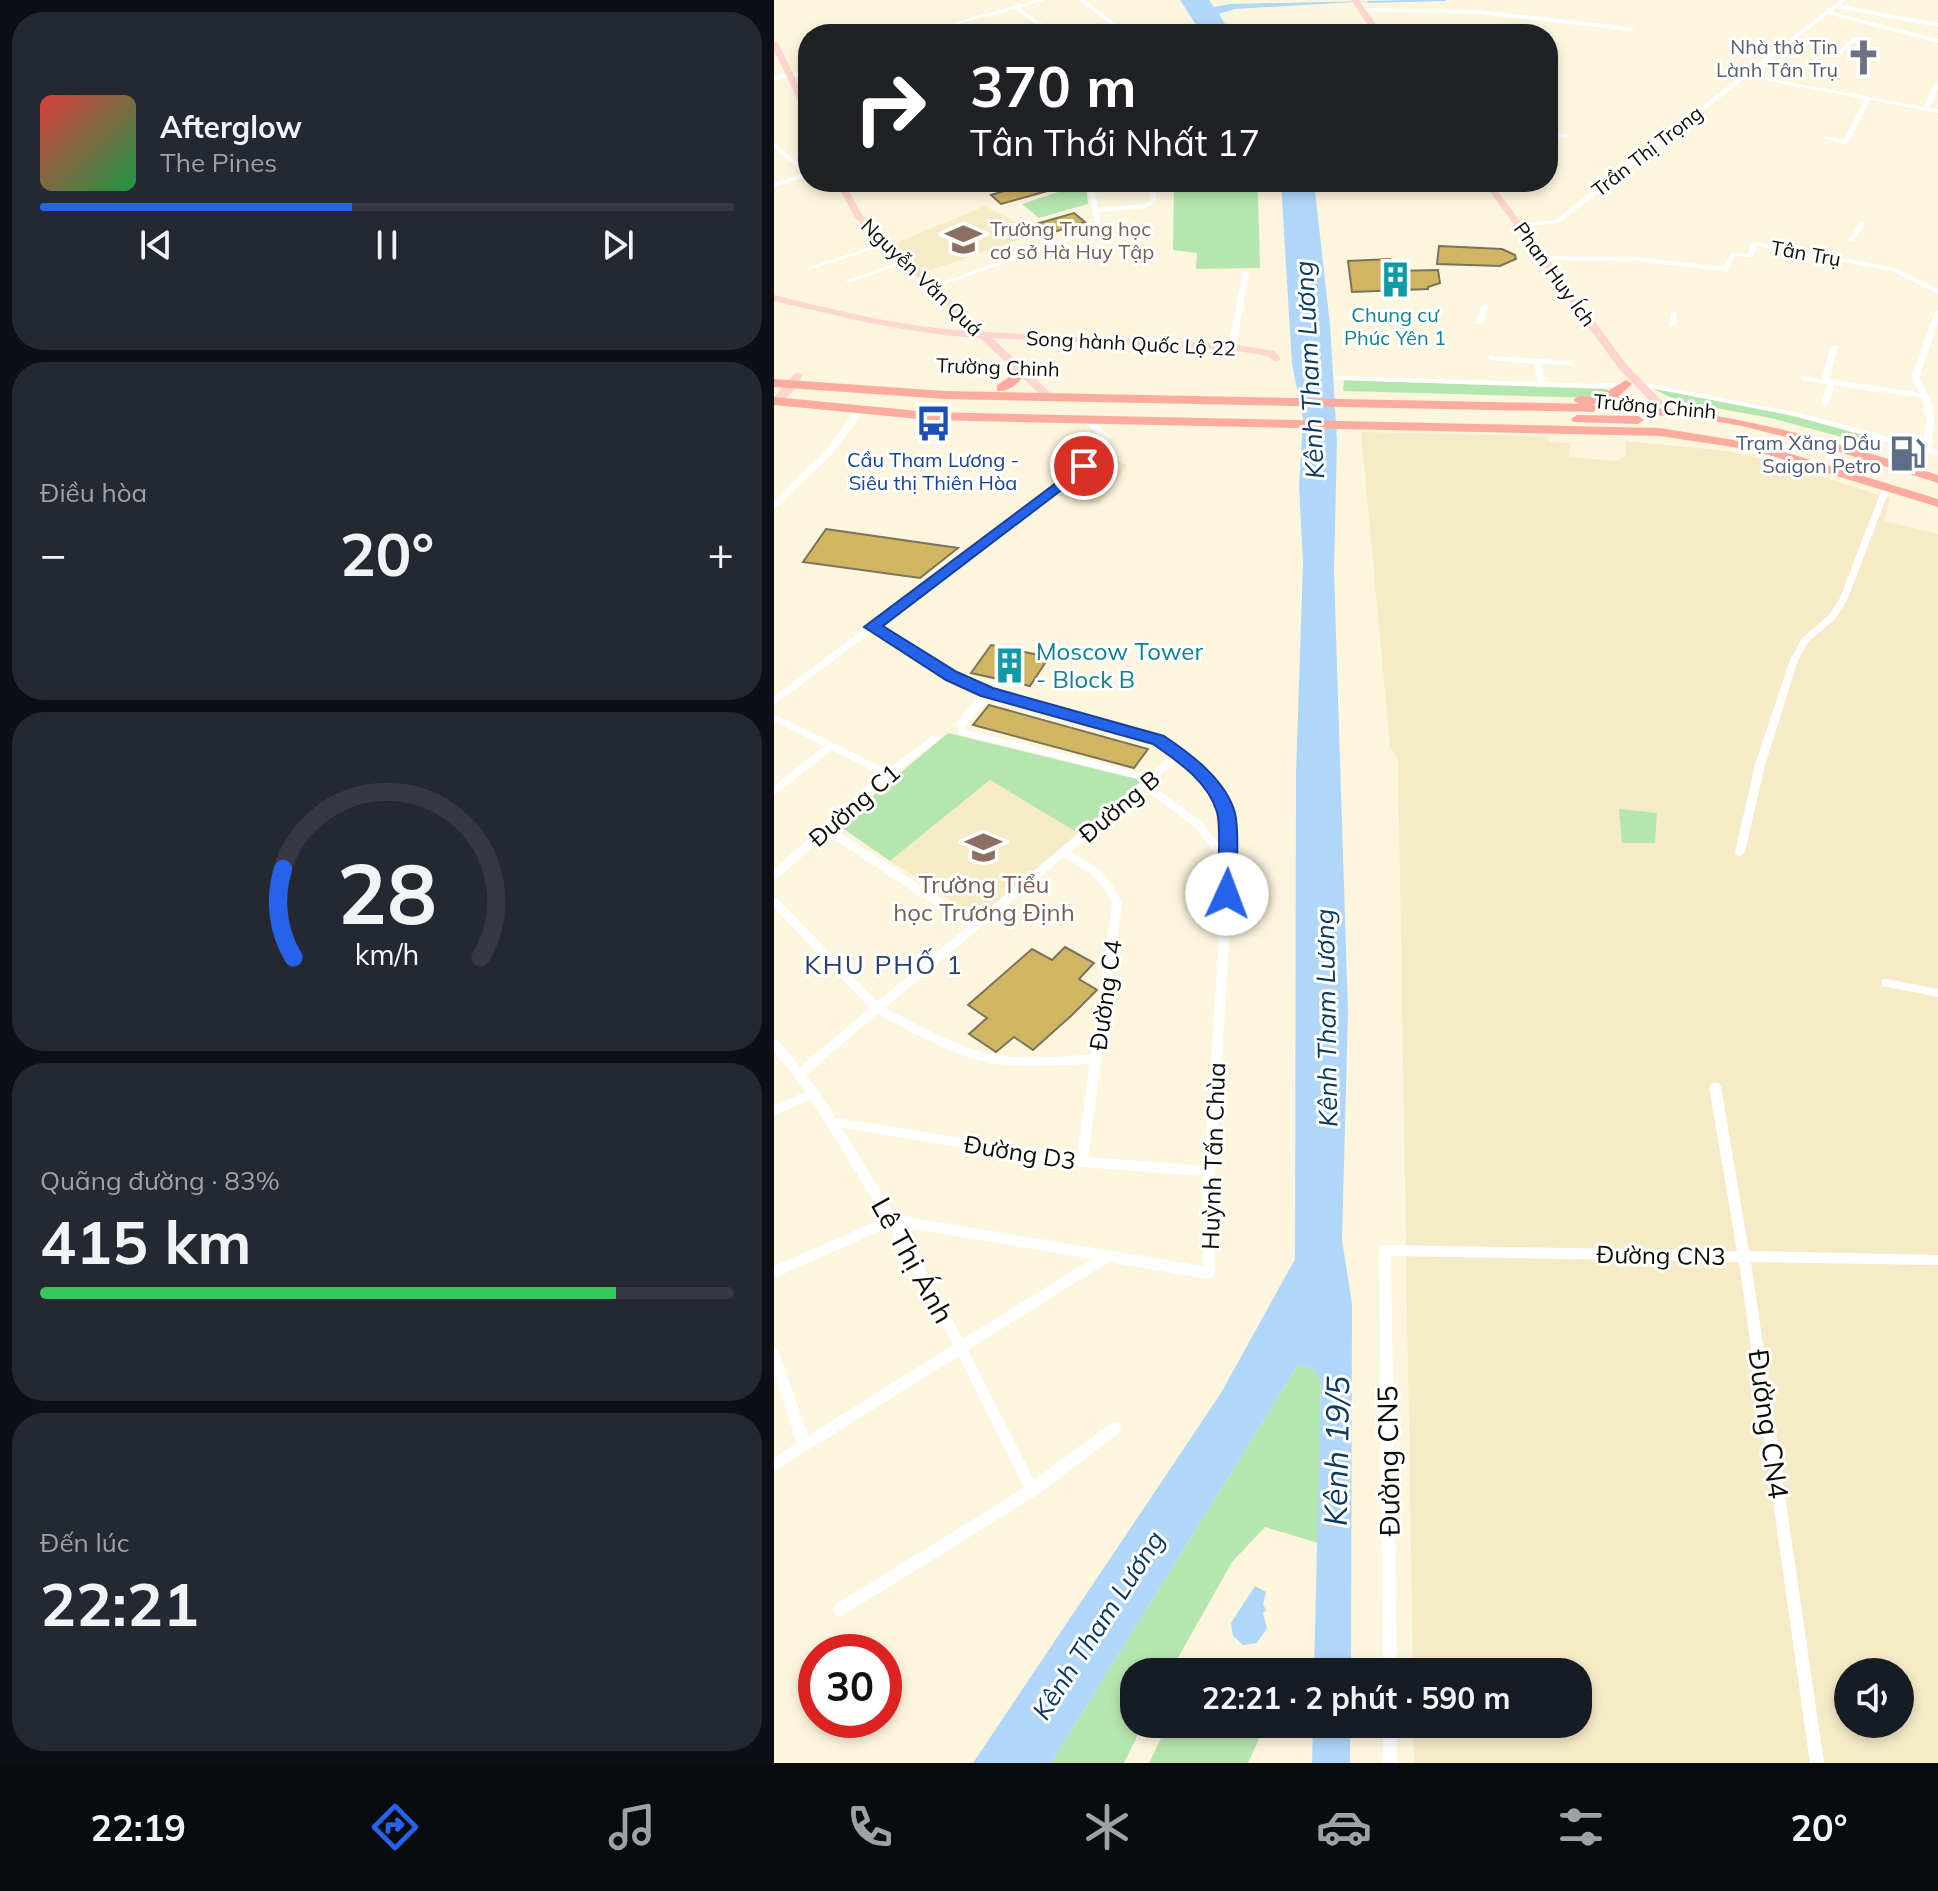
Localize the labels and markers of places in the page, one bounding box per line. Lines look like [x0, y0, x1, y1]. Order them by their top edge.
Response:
place label: Nhà thờ Tin Lành Tân Trụ [1716, 34, 1838, 82]
church icon: Nhà thờ Tin Lành Tân Trụ [1845, 39, 1883, 77]
place label: Trường Trung học cơ sở Hà Huy Tập [990, 216, 1154, 264]
school or university icon: Trường Trung học cơ sở Hà Huy Tập [945, 220, 983, 258]
building icon: Chung cư Phúc Yên 1 [1376, 260, 1414, 298]
place label: Chung cư Phúc Yên 1 [1344, 302, 1446, 350]
bus stop icon: Cầu Tham Lương - Siêu thị Thiên Hòa [914, 405, 952, 443]
place label: Trạm Xăng Dầu Saigon Petro [1736, 430, 1881, 478]
pin [1050, 432, 1118, 500]
fuel station icon: Trạm Xăng Dầu Saigon Petro [1888, 434, 1926, 472]
place label: Cầu Tham Lương - Siêu thị Thiên Hòa [847, 447, 1019, 495]
place label: Moscow Tower - Block B [1036, 636, 1203, 694]
building icon: Moscow Tower - Block B [991, 646, 1029, 684]
school or university icon: Trường Tiểu học Trương Định [965, 828, 1003, 866]
place label: Trường Tiểu học Trương Định [893, 869, 1075, 927]

